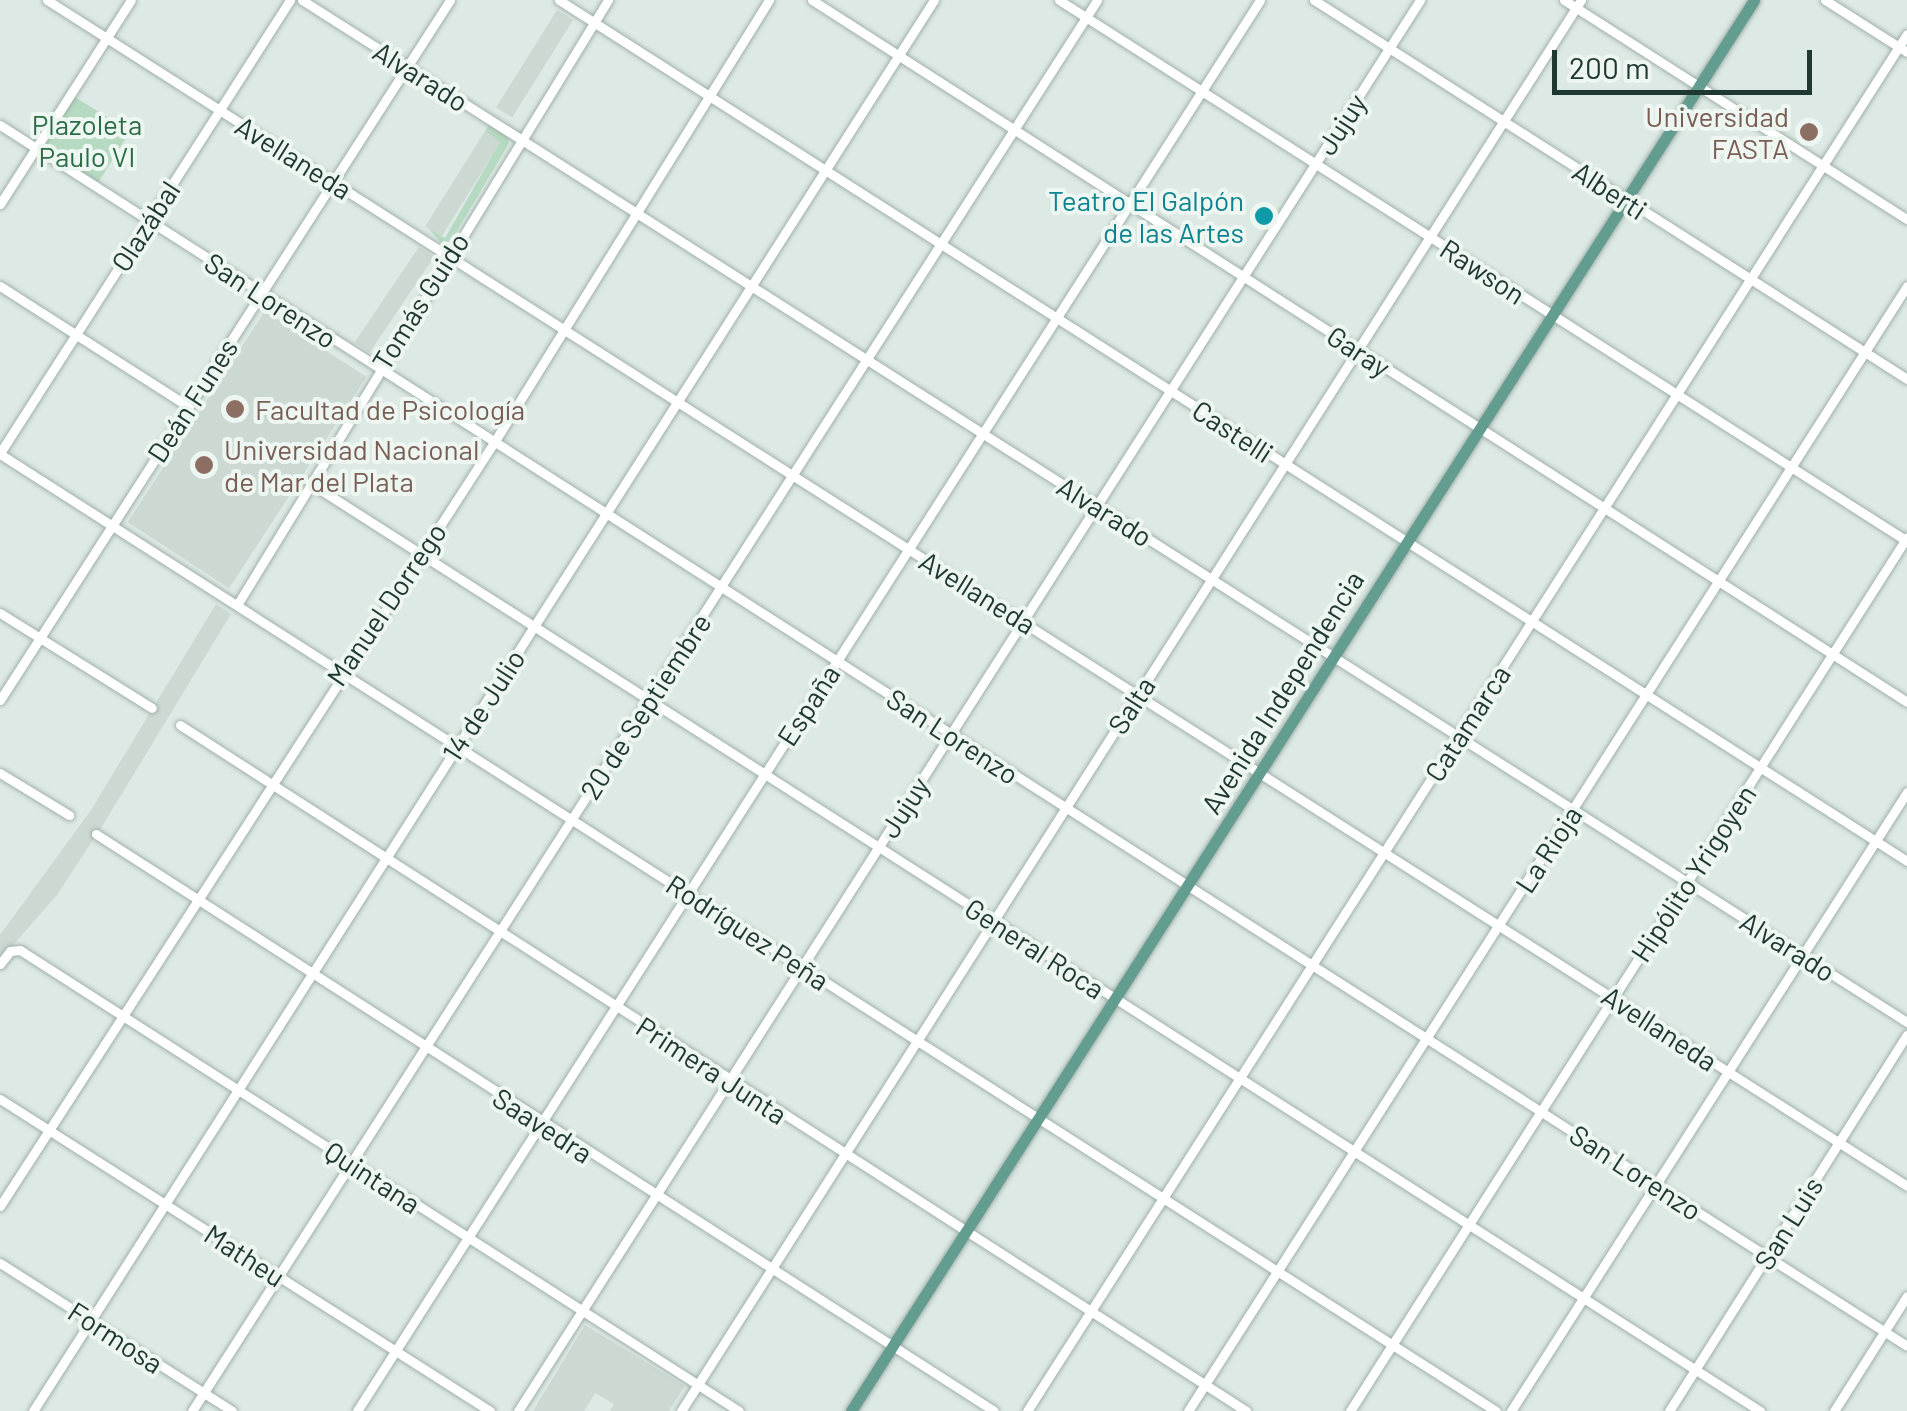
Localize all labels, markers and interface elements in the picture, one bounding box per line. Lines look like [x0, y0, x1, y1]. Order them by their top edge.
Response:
scale bar [1557, 30, 1817, 92]
street label: Alvarado [367, 34, 475, 118]
text: 200 m [1569, 49, 1650, 85]
street label: Jujuy [1309, 87, 1373, 161]
place label: Universidad FASTA [1645, 99, 1789, 165]
park label: Plazoleta Paulo VI [32, 107, 142, 173]
street label: Avellaneda [230, 108, 358, 206]
marker: Universidad FASTA [1798, 121, 1820, 143]
street label: Alberti [1567, 154, 1653, 226]
street label: Olazábal [103, 175, 187, 277]
place label: Teatro El Galpón de las Artes [1048, 183, 1244, 249]
marker: Teatro El Galpón de las Artes [1253, 205, 1275, 227]
street label: Tomás Guido [365, 226, 475, 376]
street label: Rawson [1434, 231, 1532, 311]
street label: San Lorenzo [199, 245, 343, 355]
street label: Garay [1321, 318, 1397, 384]
street label: Deán Funes [140, 332, 244, 468]
place label: Facultad de Psicología [255, 392, 525, 426]
street label: Castelli [1186, 393, 1280, 469]
marker: Facultad de Psicología [224, 398, 246, 420]
place label: Universidad Nacional de Mar del Plata [224, 432, 479, 498]
marker: Universidad Nacional de Mar del Plata [193, 454, 215, 476]
street label: Alvarado [1051, 469, 1159, 553]
street label: Manuel Dorrego [319, 516, 453, 692]
street label: Avellaneda [914, 543, 1042, 641]
street label: Avenida Independencia [1194, 564, 1370, 820]
street label: 20 de Septiembre [572, 607, 718, 805]
street label: 14 de Julio [434, 643, 532, 767]
street label: España [770, 658, 846, 752]
street label: Catamarca [1417, 659, 1517, 787]
street label: Salta [1100, 670, 1162, 740]
street label: San Lorenzo [881, 681, 1025, 791]
street label: Jujuy [872, 770, 936, 844]
street label: Hipólito Yrigoyen [1623, 778, 1763, 968]
street label: La Rioja [1508, 799, 1588, 899]
street label: Rodríguez Peña [660, 867, 836, 997]
street label: General Roca [959, 890, 1111, 1006]
street label: Alvarado [1734, 904, 1842, 988]
street label: Avellaneda [1596, 978, 1724, 1078]
street label: Primera Junta [630, 1009, 794, 1131]
street label: Saavedra [487, 1080, 599, 1170]
street label: San Lorenzo [1564, 1117, 1708, 1227]
street label: Quintana [319, 1134, 427, 1220]
street label: San Luis [1747, 1171, 1829, 1275]
street label: Matheu [198, 1217, 292, 1293]
street label: Formosa [62, 1294, 170, 1380]

